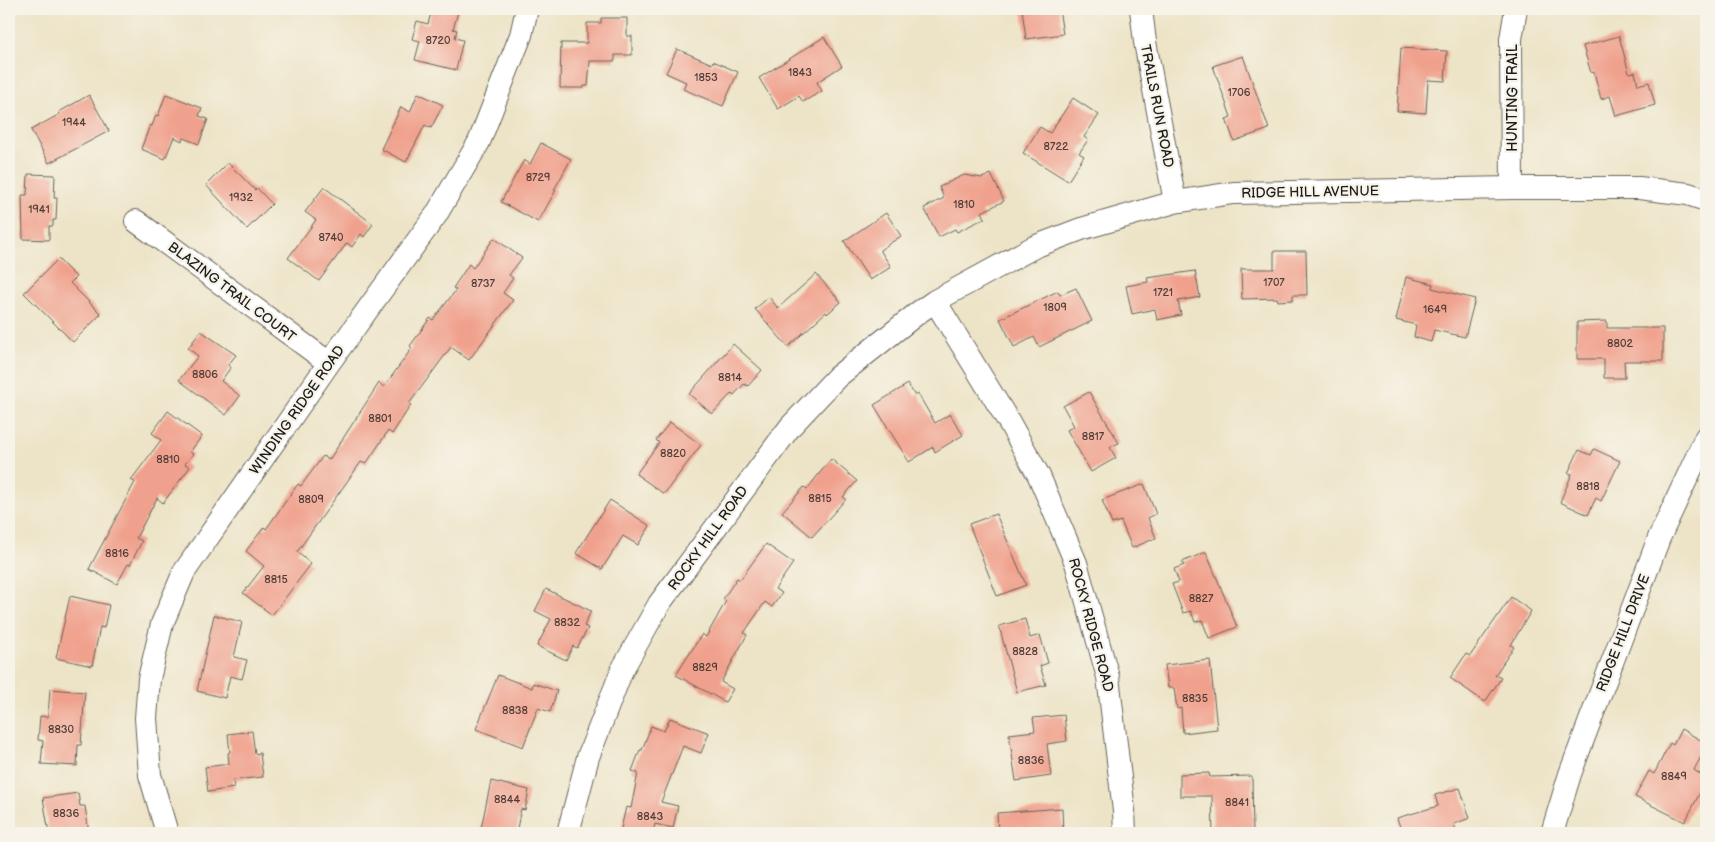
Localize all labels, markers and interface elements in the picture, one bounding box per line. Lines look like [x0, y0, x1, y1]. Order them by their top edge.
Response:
house number: 8720 [426, 34, 451, 47]
street label: TRAILS RUN ROAD [1137, 43, 1177, 169]
street label: HUNTING TRAIL [1504, 44, 1521, 152]
house number: 1843 [788, 66, 812, 79]
house number: 1853 [694, 71, 718, 84]
house number: 1706 [1228, 86, 1251, 99]
house number: 1944 [62, 116, 86, 129]
house number: 8722 [1044, 140, 1069, 153]
house number: 8729 [526, 171, 550, 184]
street label: RIDGE HILL AVENUE [1241, 182, 1379, 202]
house number: 1932 [229, 191, 253, 204]
house number: 1810 [953, 198, 975, 211]
house number: 1941 [28, 203, 50, 216]
house number: 8740 [319, 231, 344, 244]
street label: BLAZING TRAIL COURT [165, 238, 300, 346]
house number: 1707 [1263, 276, 1285, 289]
house number: 8737 [471, 277, 496, 290]
house number: 1721 [1153, 286, 1173, 299]
house number: 1809 [1043, 301, 1067, 314]
house number: 1649 [1423, 303, 1447, 316]
house number: 8802 [1607, 337, 1633, 350]
street label: WINDING RIDGE ROAD [246, 342, 348, 478]
house number: 8806 [192, 368, 218, 381]
house number: 8814 [718, 371, 742, 384]
house number: 8801 [368, 412, 392, 425]
house number: 8817 [1082, 430, 1105, 443]
house number: 8820 [660, 447, 686, 460]
house number: 8810 [156, 453, 180, 466]
house number: 8818 [1576, 480, 1600, 493]
street label: ROCKY HILL ROAD [664, 483, 752, 593]
house number: 8815 [808, 492, 832, 505]
house number: 8809 [298, 493, 324, 506]
house number: 8816 [105, 547, 129, 560]
street label: ROCKY RIDGE ROAD [1065, 556, 1117, 694]
street label: RIDGE HILL DRIVE [1593, 572, 1653, 694]
house number: 8815 [264, 573, 288, 586]
house number: 8827 [1189, 592, 1214, 605]
house number: 8832 [554, 616, 581, 629]
house number: 8828 [1012, 645, 1038, 658]
house number: 8829 [692, 661, 718, 674]
house number: 8835 [1182, 692, 1208, 705]
house number: 8838 [502, 704, 528, 717]
house number: 8830 [48, 723, 75, 736]
house number: 8836 [1018, 754, 1044, 767]
house number: 8849 [1661, 770, 1687, 783]
house number: 8844 [494, 793, 520, 806]
house number: 8841 [1225, 796, 1249, 809]
house number: 8836 [53, 807, 79, 820]
house number: 8843 [637, 810, 663, 823]

